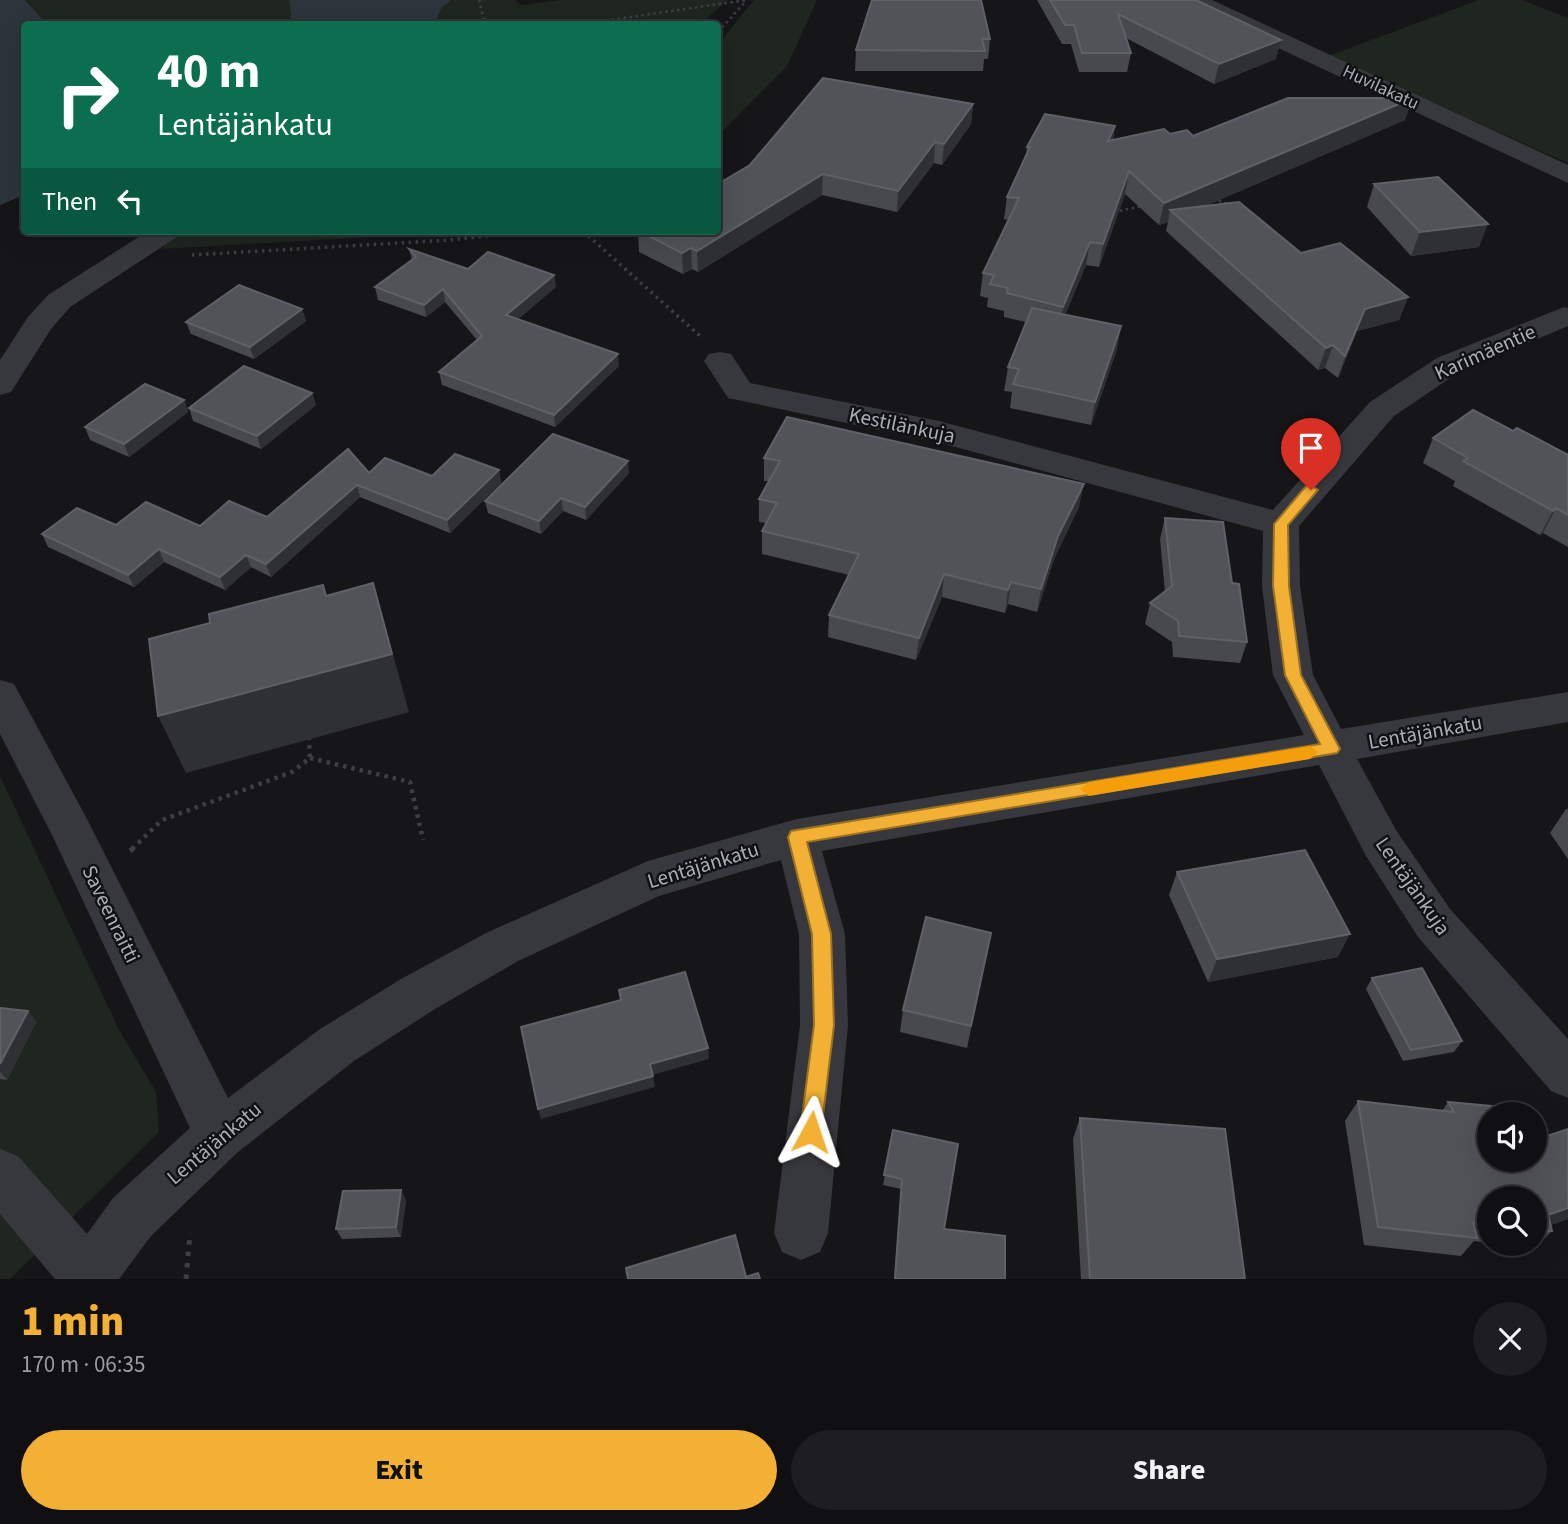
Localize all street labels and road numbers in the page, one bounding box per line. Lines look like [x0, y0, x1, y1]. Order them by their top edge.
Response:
street label: Huvilakatu [1339, 59, 1423, 116]
street label: Karimäentie [1430, 316, 1540, 388]
street label: Kestilänkuja [846, 399, 958, 451]
street label: Lentäjänkatu [1366, 707, 1484, 757]
street label: Lentäjänkuja [1368, 831, 1458, 941]
street label: Lentäjänkatu [643, 834, 763, 896]
street label: Saveenraitti [74, 860, 148, 968]
street label: Lentäjänkatu [160, 1094, 268, 1192]

